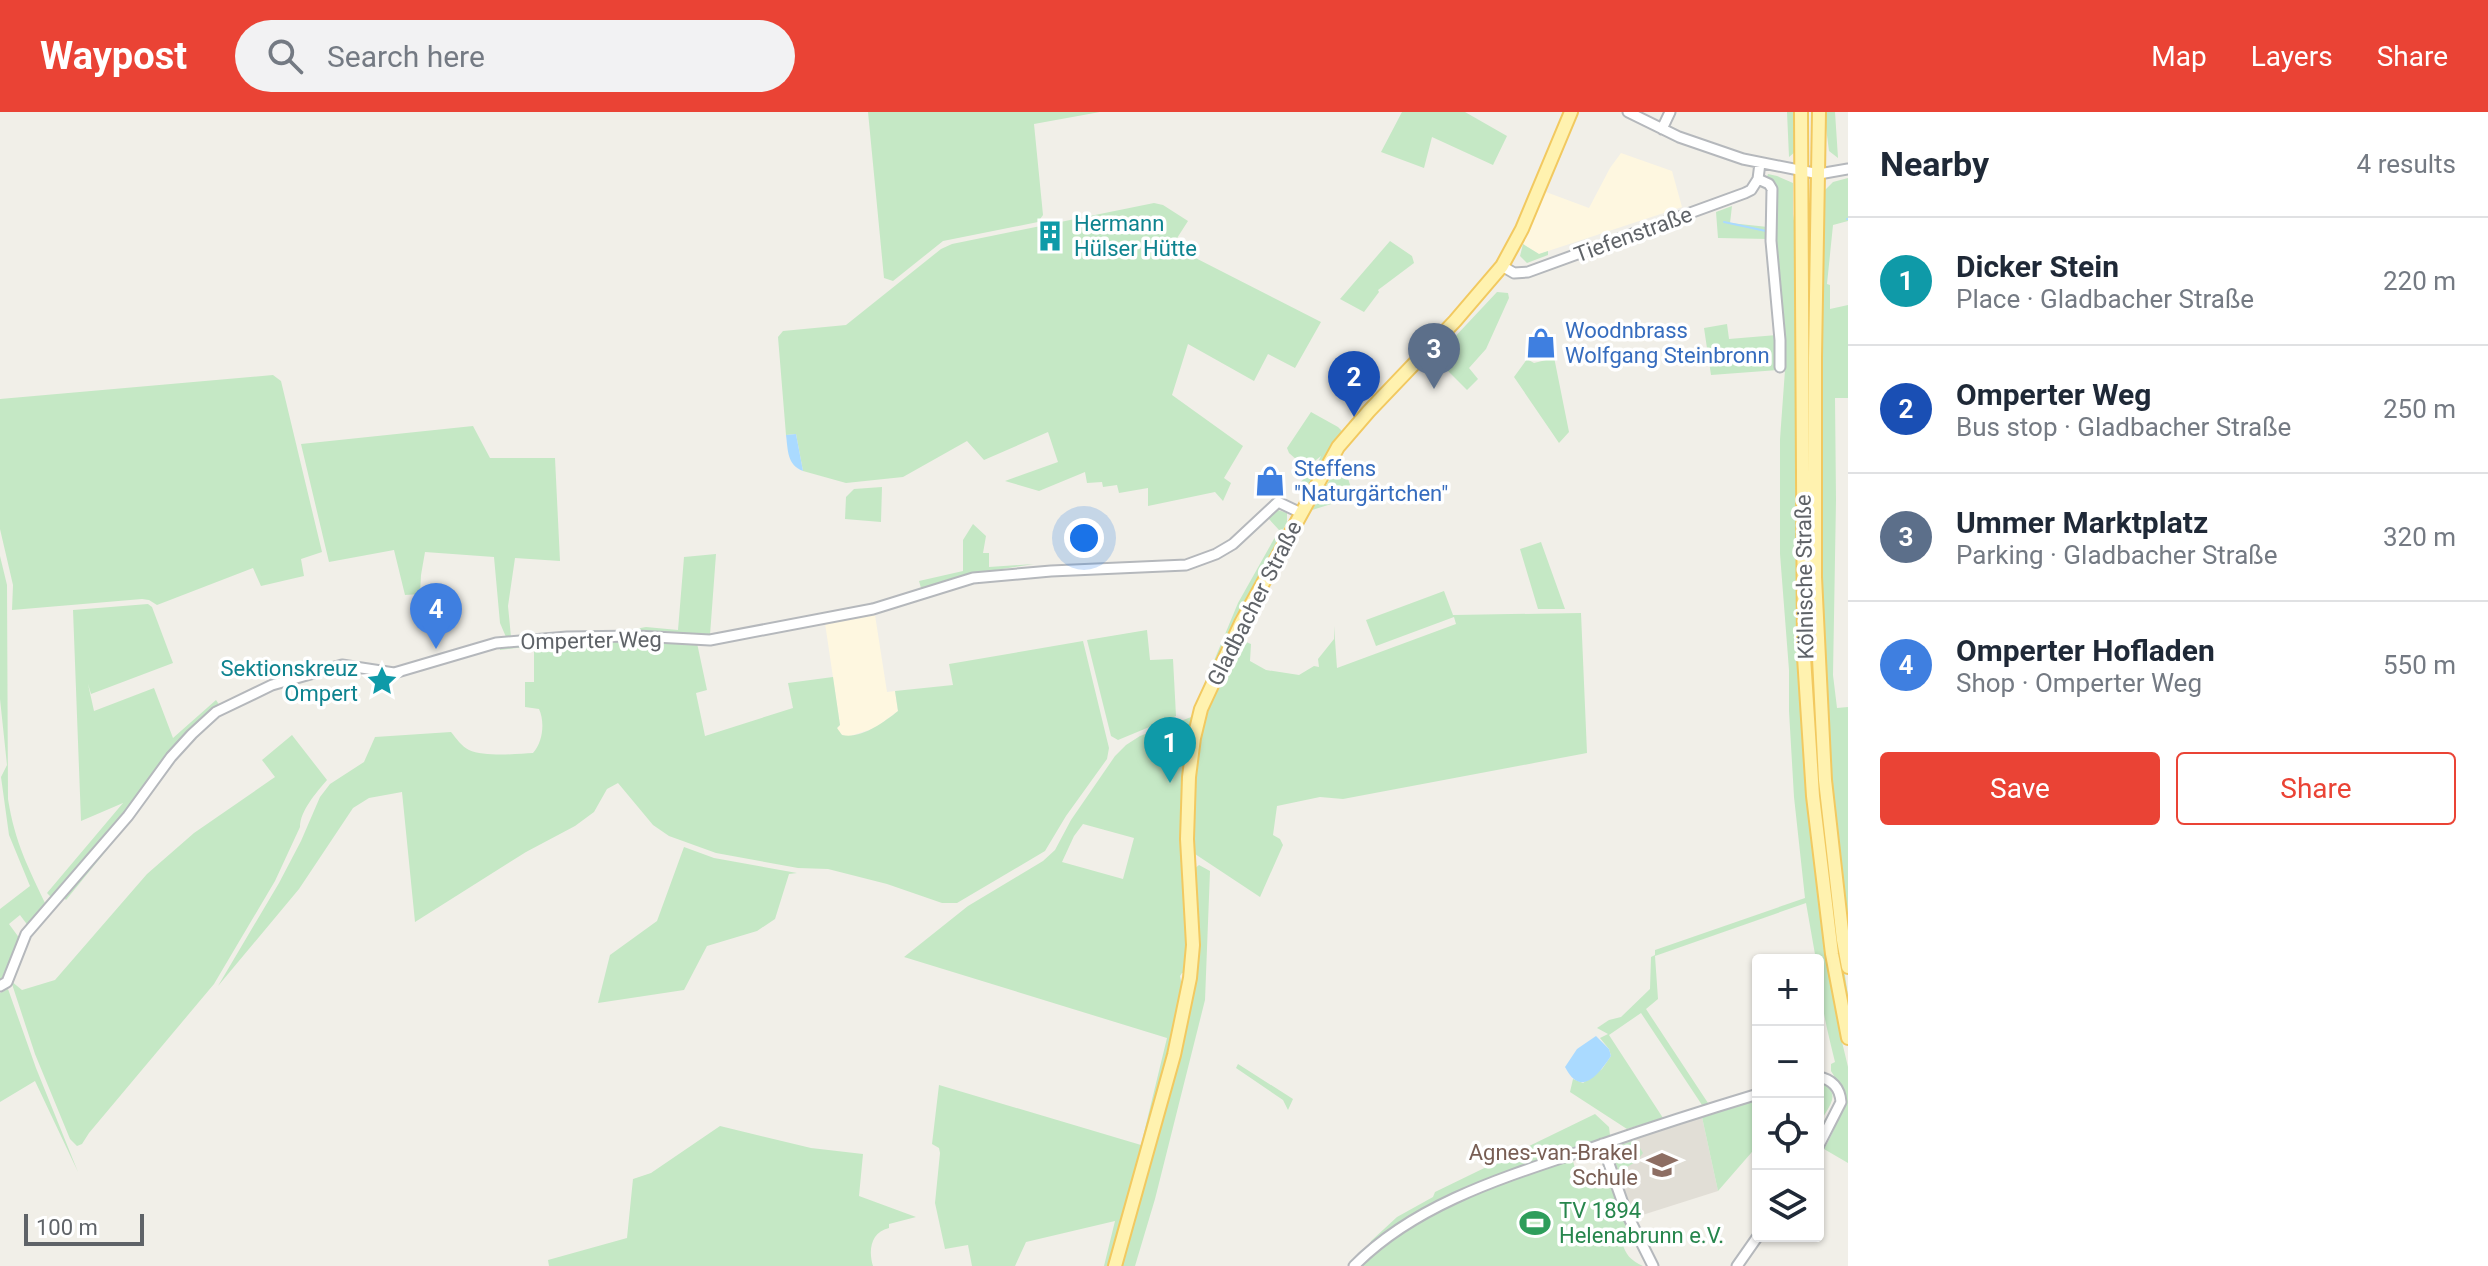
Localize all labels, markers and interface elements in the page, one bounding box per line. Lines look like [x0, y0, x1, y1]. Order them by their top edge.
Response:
search box [235, 20, 795, 92]
text: Waypost [40, 34, 187, 78]
icon: search [263, 34, 307, 78]
text: Search here [327, 39, 485, 74]
text: Map [2151, 40, 2207, 73]
text: Layers [2251, 40, 2333, 73]
text: Share [2377, 40, 2448, 73]
text: Nearby [1880, 144, 1989, 184]
text: 4 results [2357, 149, 2456, 179]
street label: Tiefenstraße [1571, 202, 1696, 267]
place label: Hermann Hülser Hütte [1074, 211, 1197, 261]
building icon: Hermann Hülser Hütte [1033, 219, 1067, 253]
text: Dicker Stein [1956, 249, 2119, 284]
text: 1 [1899, 266, 1913, 296]
text: 220 m [2383, 266, 2456, 296]
text: Place · Gladbacher Straße [1956, 284, 2254, 314]
place label: Woodnbrass Wolfgang Steinbronn [1565, 318, 1770, 368]
pin: 3 [1408, 323, 1460, 389]
shop icon: Woodnbrass Wolfgang Steinbronn [1524, 326, 1558, 360]
pin: 2 [1328, 351, 1380, 417]
text: Omperter Weg [1956, 377, 2151, 412]
text: 2 [1899, 394, 1913, 424]
text: 250 m [2383, 394, 2456, 424]
text: Bus stop · Gladbacher Straße [1956, 412, 2291, 442]
place label: Steffens "Naturgärtchen" [1294, 456, 1448, 506]
shop icon: Steffens "Naturgärtchen" [1253, 464, 1287, 498]
street label: Kölnische Straße [1791, 494, 1818, 660]
text: Ummer Marktplatz [1956, 505, 2208, 540]
street label: Gladbacher Straße [1202, 517, 1307, 690]
your location [1064, 518, 1104, 558]
text: 3 [1899, 522, 1913, 552]
text: 320 m [2383, 522, 2456, 552]
text: Parking · Gladbacher Straße [1956, 540, 2278, 570]
pin: 4 [410, 583, 462, 649]
street label: Omperter Weg [520, 627, 662, 654]
text: Omperter Hofladen [1956, 633, 2215, 668]
text: 4 [1899, 650, 1913, 680]
text: 550 m [2383, 650, 2456, 680]
place label: Sektionskreuz Ompert [220, 656, 358, 706]
place icon: Sektionskreuz Ompert [365, 664, 399, 698]
text: Shop · Omperter Weg [1956, 668, 2202, 698]
pin: 1 [1144, 717, 1196, 783]
button: Save [1880, 752, 2160, 825]
button: Share [2176, 752, 2456, 825]
map controls [1752, 954, 1824, 1242]
button: + [1752, 954, 1824, 1026]
button: − [1752, 1026, 1824, 1098]
button: locate [1752, 1098, 1824, 1170]
place label: Agnes-van-Brakel Schule [1469, 1140, 1638, 1190]
school or university icon: Agnes-van-Brakel Schule [1645, 1148, 1679, 1182]
button: layers [1752, 1170, 1824, 1242]
place label: TV 1894 Helenabrunn e.V. [1559, 1198, 1724, 1248]
sports icon: TV 1894 Helenabrunn e.V. [1518, 1206, 1552, 1240]
scale bar [24, 1210, 144, 1246]
text: 100 m [36, 1215, 98, 1240]

